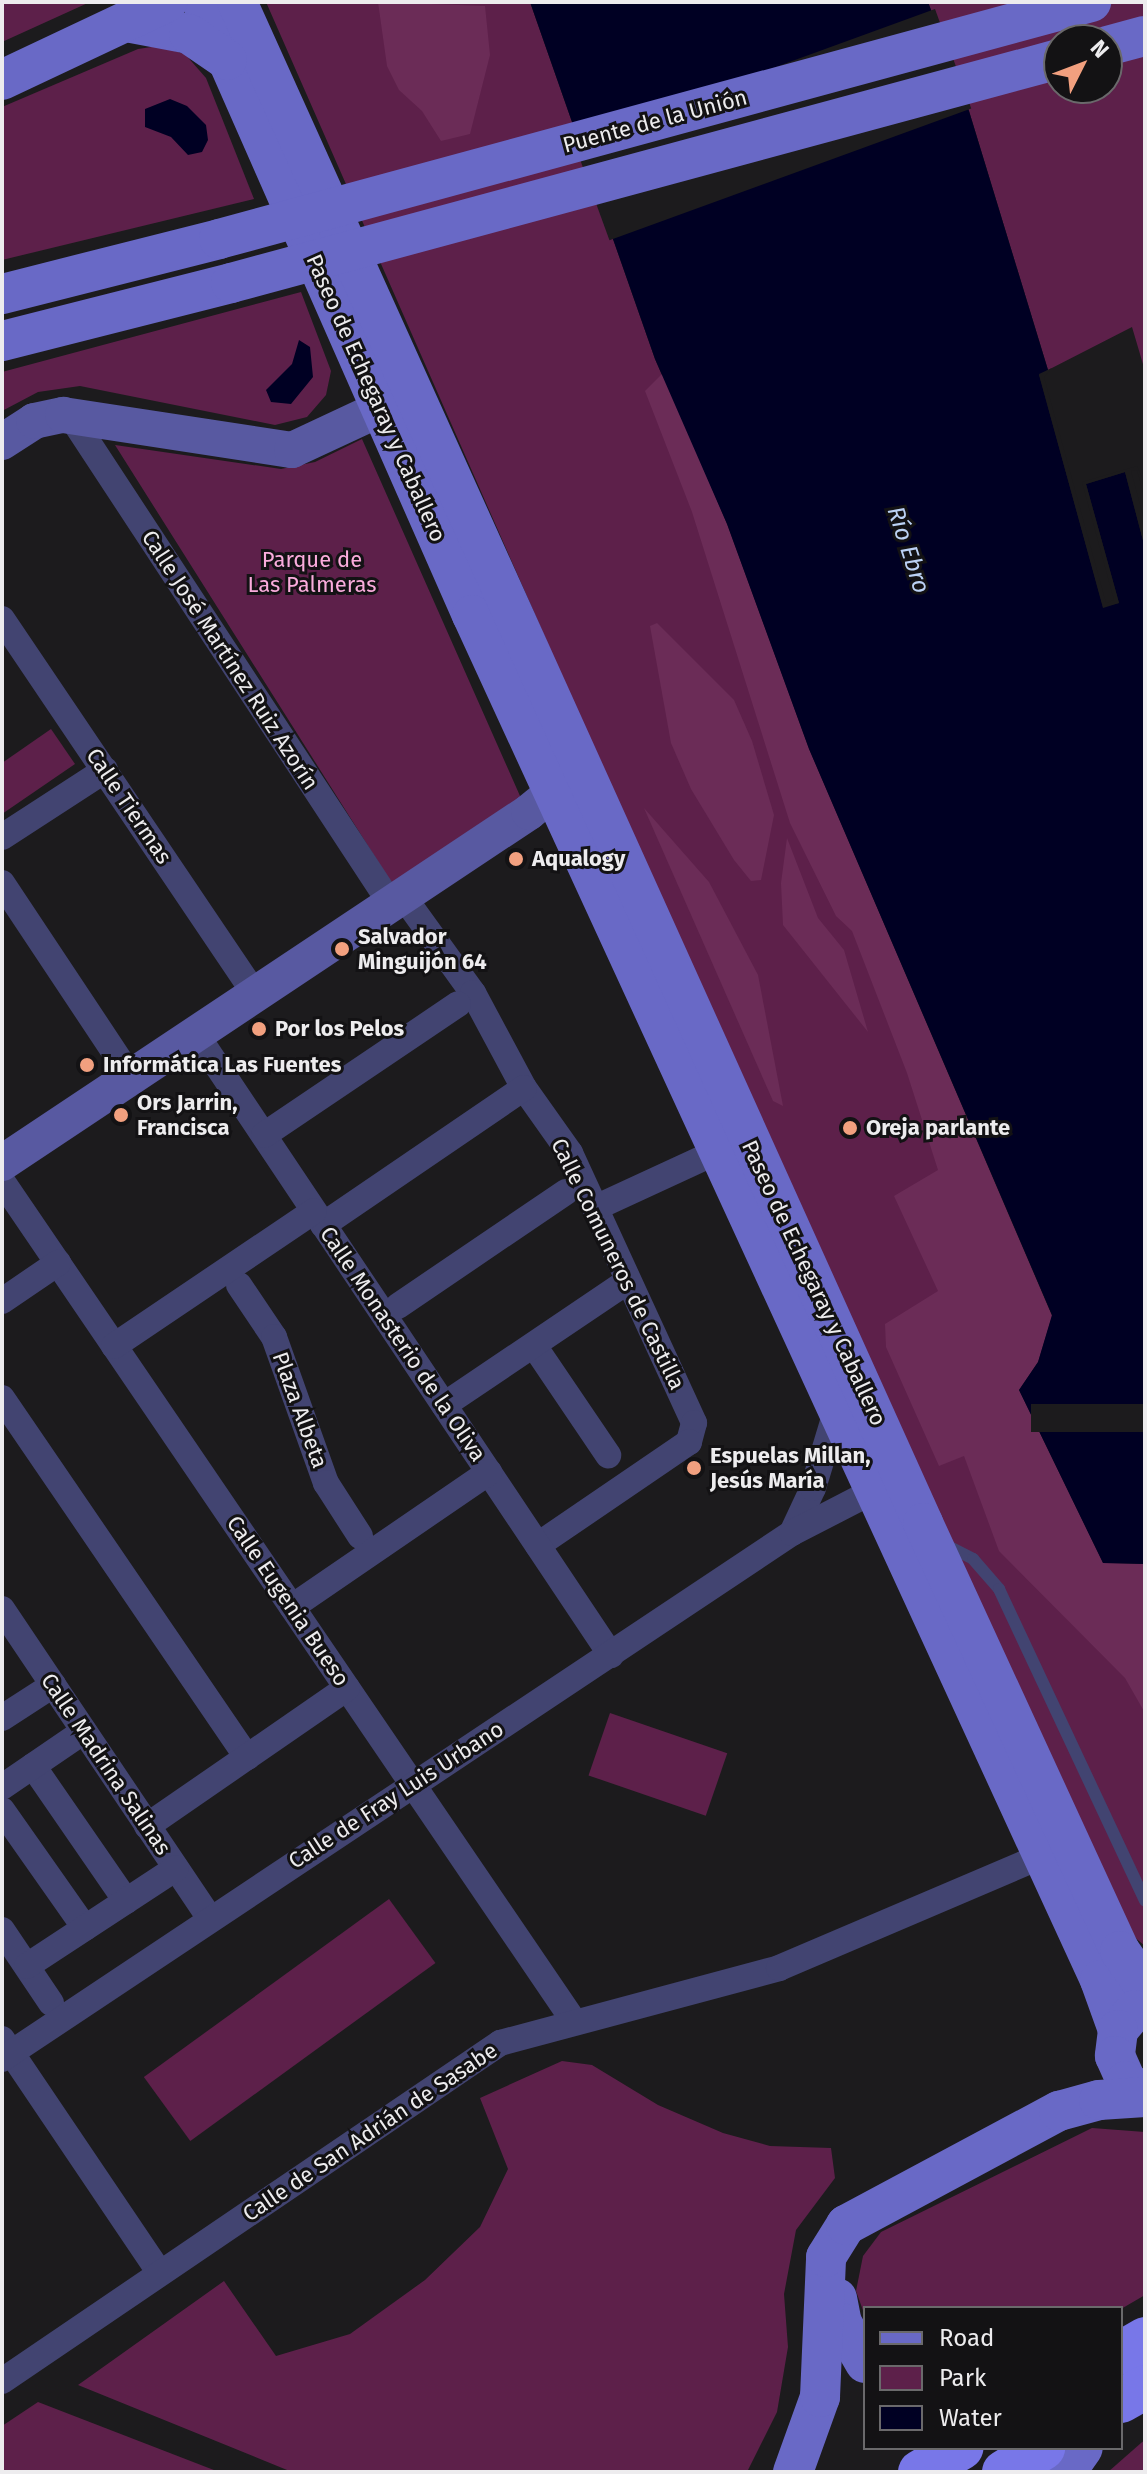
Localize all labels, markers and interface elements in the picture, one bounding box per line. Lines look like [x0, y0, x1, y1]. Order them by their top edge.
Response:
north arrow [1043, 24, 1123, 104]
text: N [1085, 34, 1115, 63]
street label: Puente de la Unión [560, 84, 750, 158]
street label: Paseo de Echegaray y Caballero [301, 250, 451, 546]
water label: Río Ebro [880, 503, 936, 597]
street label: Calle José Martínez Ruiz Azorín [136, 525, 324, 795]
park label: Parque de Las Palmeras [248, 546, 376, 598]
street label: Calle Tiermas [81, 743, 177, 869]
place label: Aqualogy [532, 846, 625, 872]
marker: Aqualogy [507, 850, 525, 868]
place label: Salvador Minguijón 64 [358, 923, 487, 974]
marker: Salvador Minguijón 64 [333, 940, 351, 958]
place label: Por los Pelos [275, 1016, 404, 1042]
marker: Por los Pelos [250, 1020, 268, 1038]
place label: Informática Las Fuentes [103, 1052, 341, 1078]
marker: Informática Las Fuentes [78, 1056, 96, 1074]
place label: Ors Jarrin, Francisca [137, 1089, 237, 1140]
marker: Ors Jarrin, Francisca [112, 1106, 130, 1124]
place label: Oreja parlante [866, 1115, 1010, 1141]
marker: Oreja parlante [841, 1119, 859, 1137]
street label: Calle Comuneros de Castilla [546, 1134, 690, 1394]
street label: Paseo de Echegaray y Caballero [736, 1136, 892, 1430]
street label: Calle Monasterio de la Oliva [314, 1221, 492, 1467]
street label: Plaza Albeta [267, 1348, 333, 1472]
place label: Espuelas Millan, Jesús María [710, 1442, 871, 1494]
marker: Espuelas Millan, Jesús María [685, 1459, 703, 1477]
street label: Calle Eugenia Bueso [221, 1511, 355, 1691]
street label: Calle Madrina Salinas [35, 1668, 177, 1860]
street label: Calle de Fray Luis Urbano [284, 1716, 508, 1874]
street label: Calle de San Adrián de Sasabe [238, 2037, 502, 2227]
legend [863, 2306, 1123, 2450]
text: Road [939, 2324, 994, 2352]
text: Park [939, 2364, 986, 2392]
text: Water [939, 2404, 1002, 2432]

